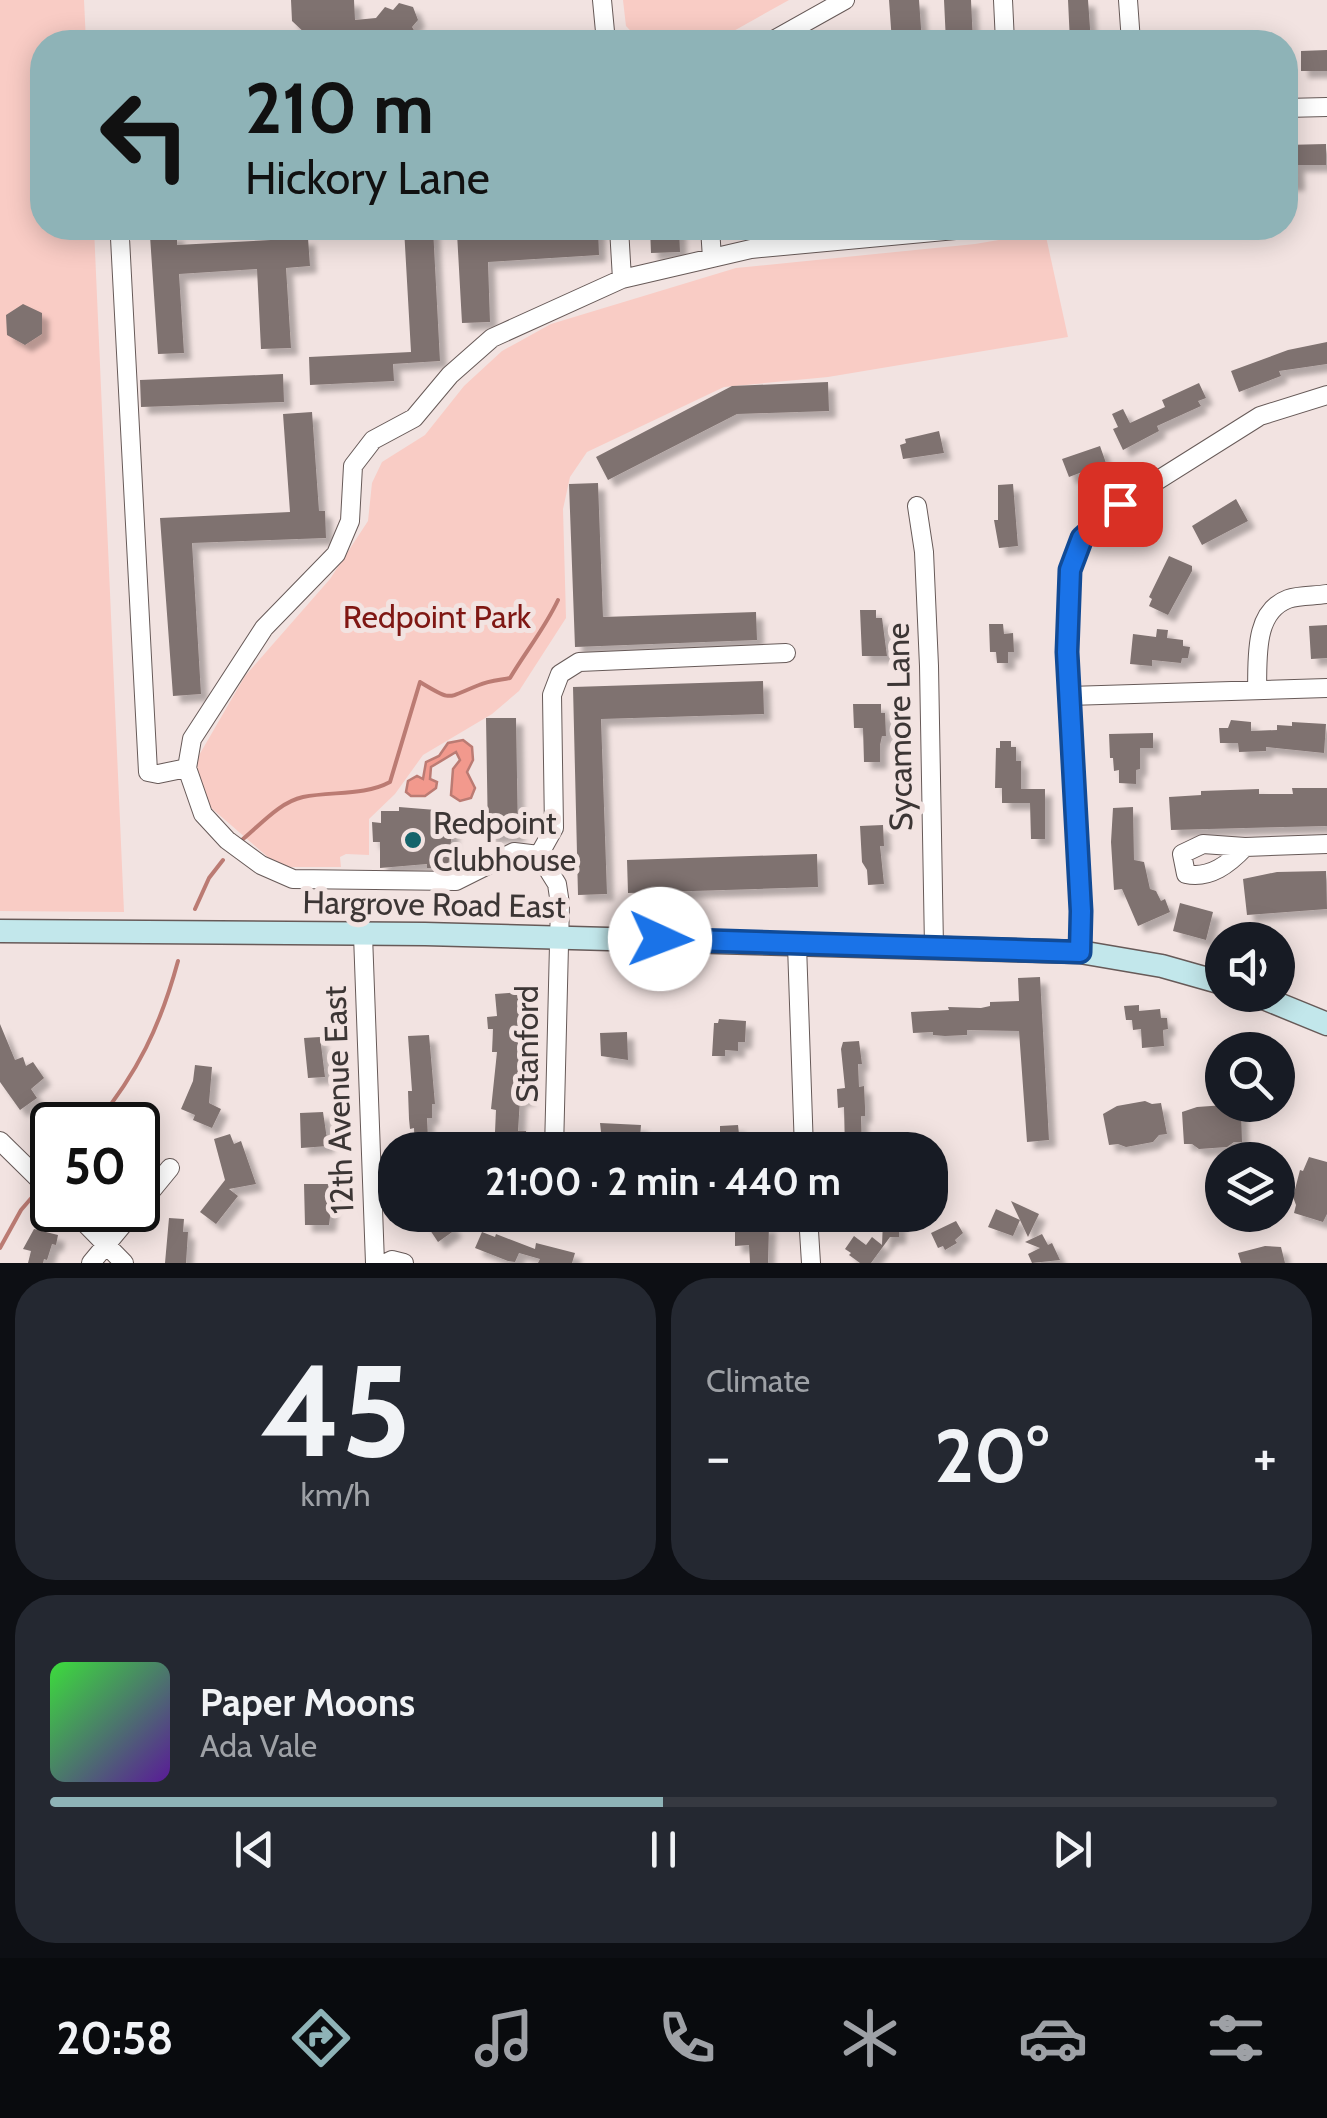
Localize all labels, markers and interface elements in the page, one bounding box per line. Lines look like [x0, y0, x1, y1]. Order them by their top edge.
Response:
text: 210 m [245, 65, 434, 151]
icon: left [80, 70, 210, 200]
text: Hickory Lane [245, 151, 490, 205]
pin [1078, 462, 1163, 547]
icon: arrive [1093, 477, 1148, 532]
park label: Redpoint Park [343, 597, 532, 636]
street label: Sycamore Lane [878, 622, 920, 832]
place label: Redpoint Clubhouse [433, 803, 576, 879]
marker: Redpoint Clubhouse [402, 829, 424, 851]
street label: Hargrove Road East [302, 882, 566, 926]
position arrow [608, 887, 712, 991]
map controls [1205, 922, 1295, 1232]
button: sound [1205, 922, 1295, 1012]
street label: 12th Avenue East [315, 985, 361, 1215]
street label: Stanford [507, 985, 546, 1103]
button: search [1205, 1032, 1295, 1122]
speed limit sign: 50 [30, 1102, 160, 1232]
button: layers [1205, 1142, 1295, 1232]
text: 21:00 · 2 min · 440 m [485, 1158, 841, 1205]
text: 45 [260, 1331, 411, 1489]
text: Climate [706, 1361, 810, 1400]
text: 20° [934, 1410, 1049, 1501]
text: − [706, 1423, 730, 1490]
text: + [1253, 1423, 1277, 1490]
text: km/h [300, 1475, 371, 1514]
text: Paper Moons [200, 1679, 415, 1726]
text: Ada Vale [200, 1726, 317, 1765]
icon: previous [227, 1822, 282, 1877]
icon: pause [636, 1822, 691, 1877]
icon: next [1045, 1822, 1100, 1877]
icon: directions [286, 2003, 356, 2073]
icon: music [469, 2003, 539, 2073]
icon: phone [652, 2003, 722, 2073]
icon: climate [835, 2003, 905, 2073]
icon: car [1018, 2003, 1088, 2073]
icon: filters [1201, 2003, 1271, 2073]
text: 20:58 [56, 2011, 173, 2065]

